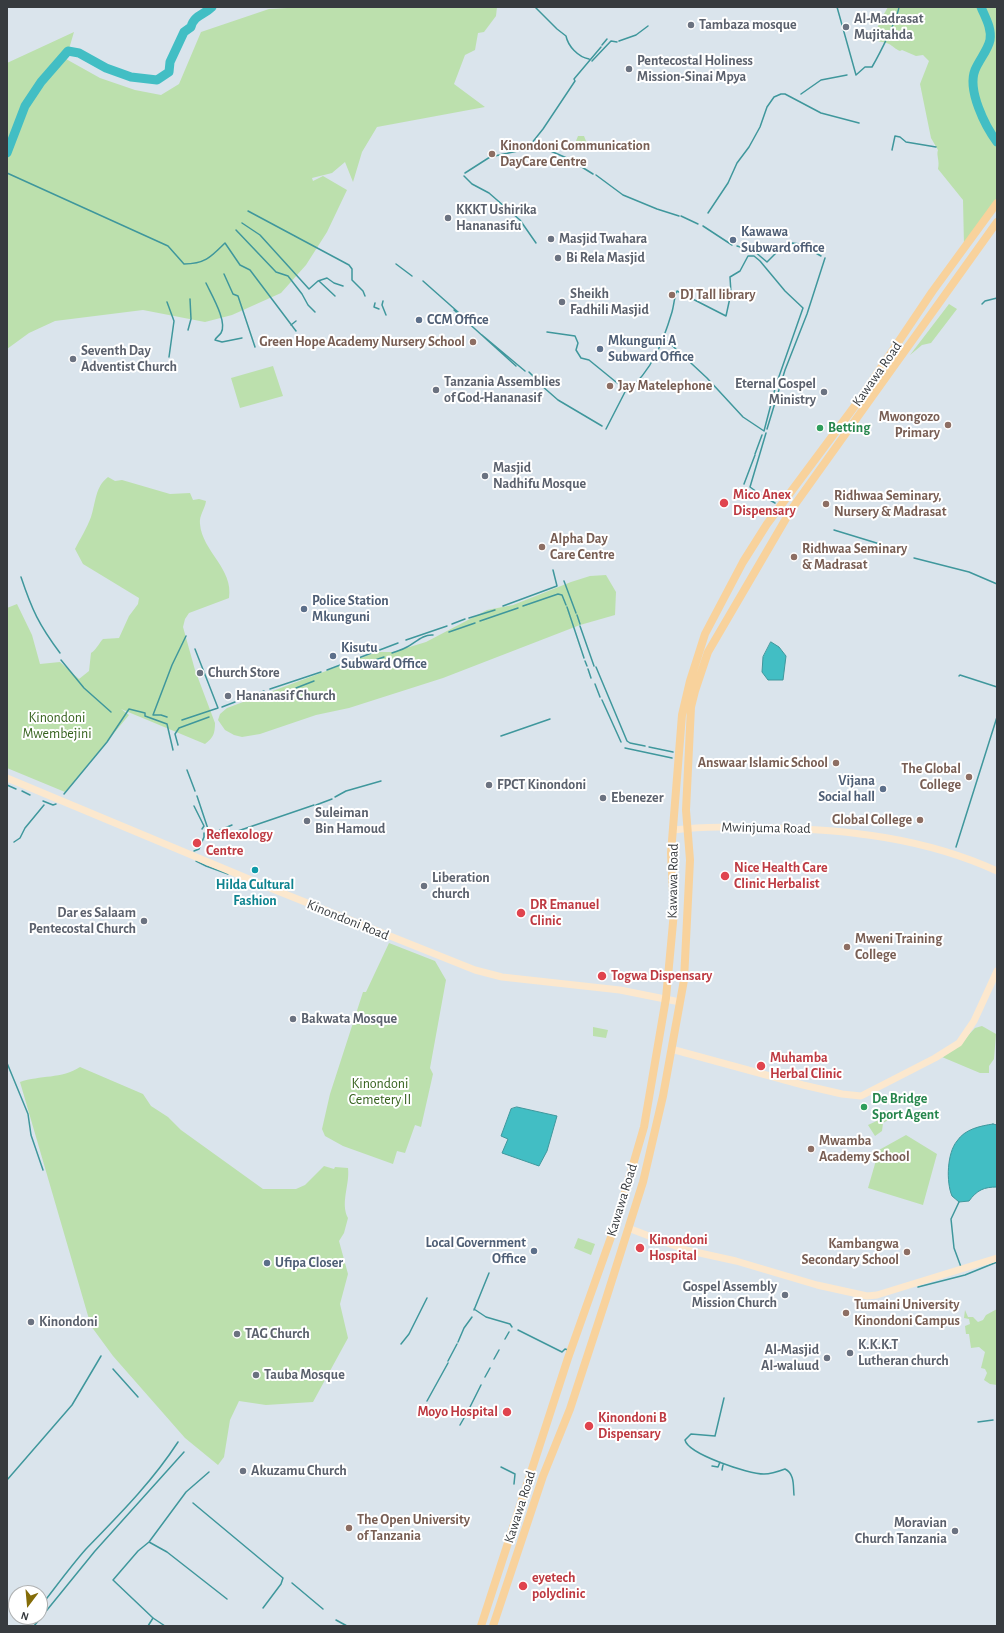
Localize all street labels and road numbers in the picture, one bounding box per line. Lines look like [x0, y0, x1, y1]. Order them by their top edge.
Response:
street label: Kawawa Road [849, 338, 905, 410]
street label: Mwinjuma Road [721, 819, 811, 837]
street label: Kawawa Road [664, 843, 682, 919]
street label: Kinondoni Road [305, 896, 391, 944]
street label: Kawawa Road [603, 1162, 641, 1238]
street label: Kawawa Road [500, 1469, 540, 1545]

